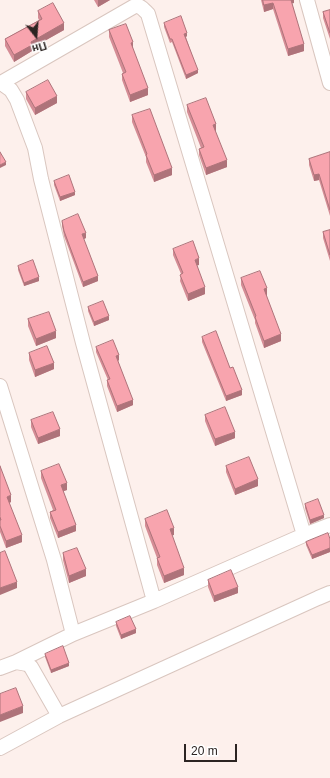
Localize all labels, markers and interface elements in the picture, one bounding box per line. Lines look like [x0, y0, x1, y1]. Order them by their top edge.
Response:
north arrow [16, 16, 56, 56]
text: Пн [31, 40, 48, 55]
scale bar [186, 736, 239, 762]
text: 20 m [191, 744, 218, 758]

